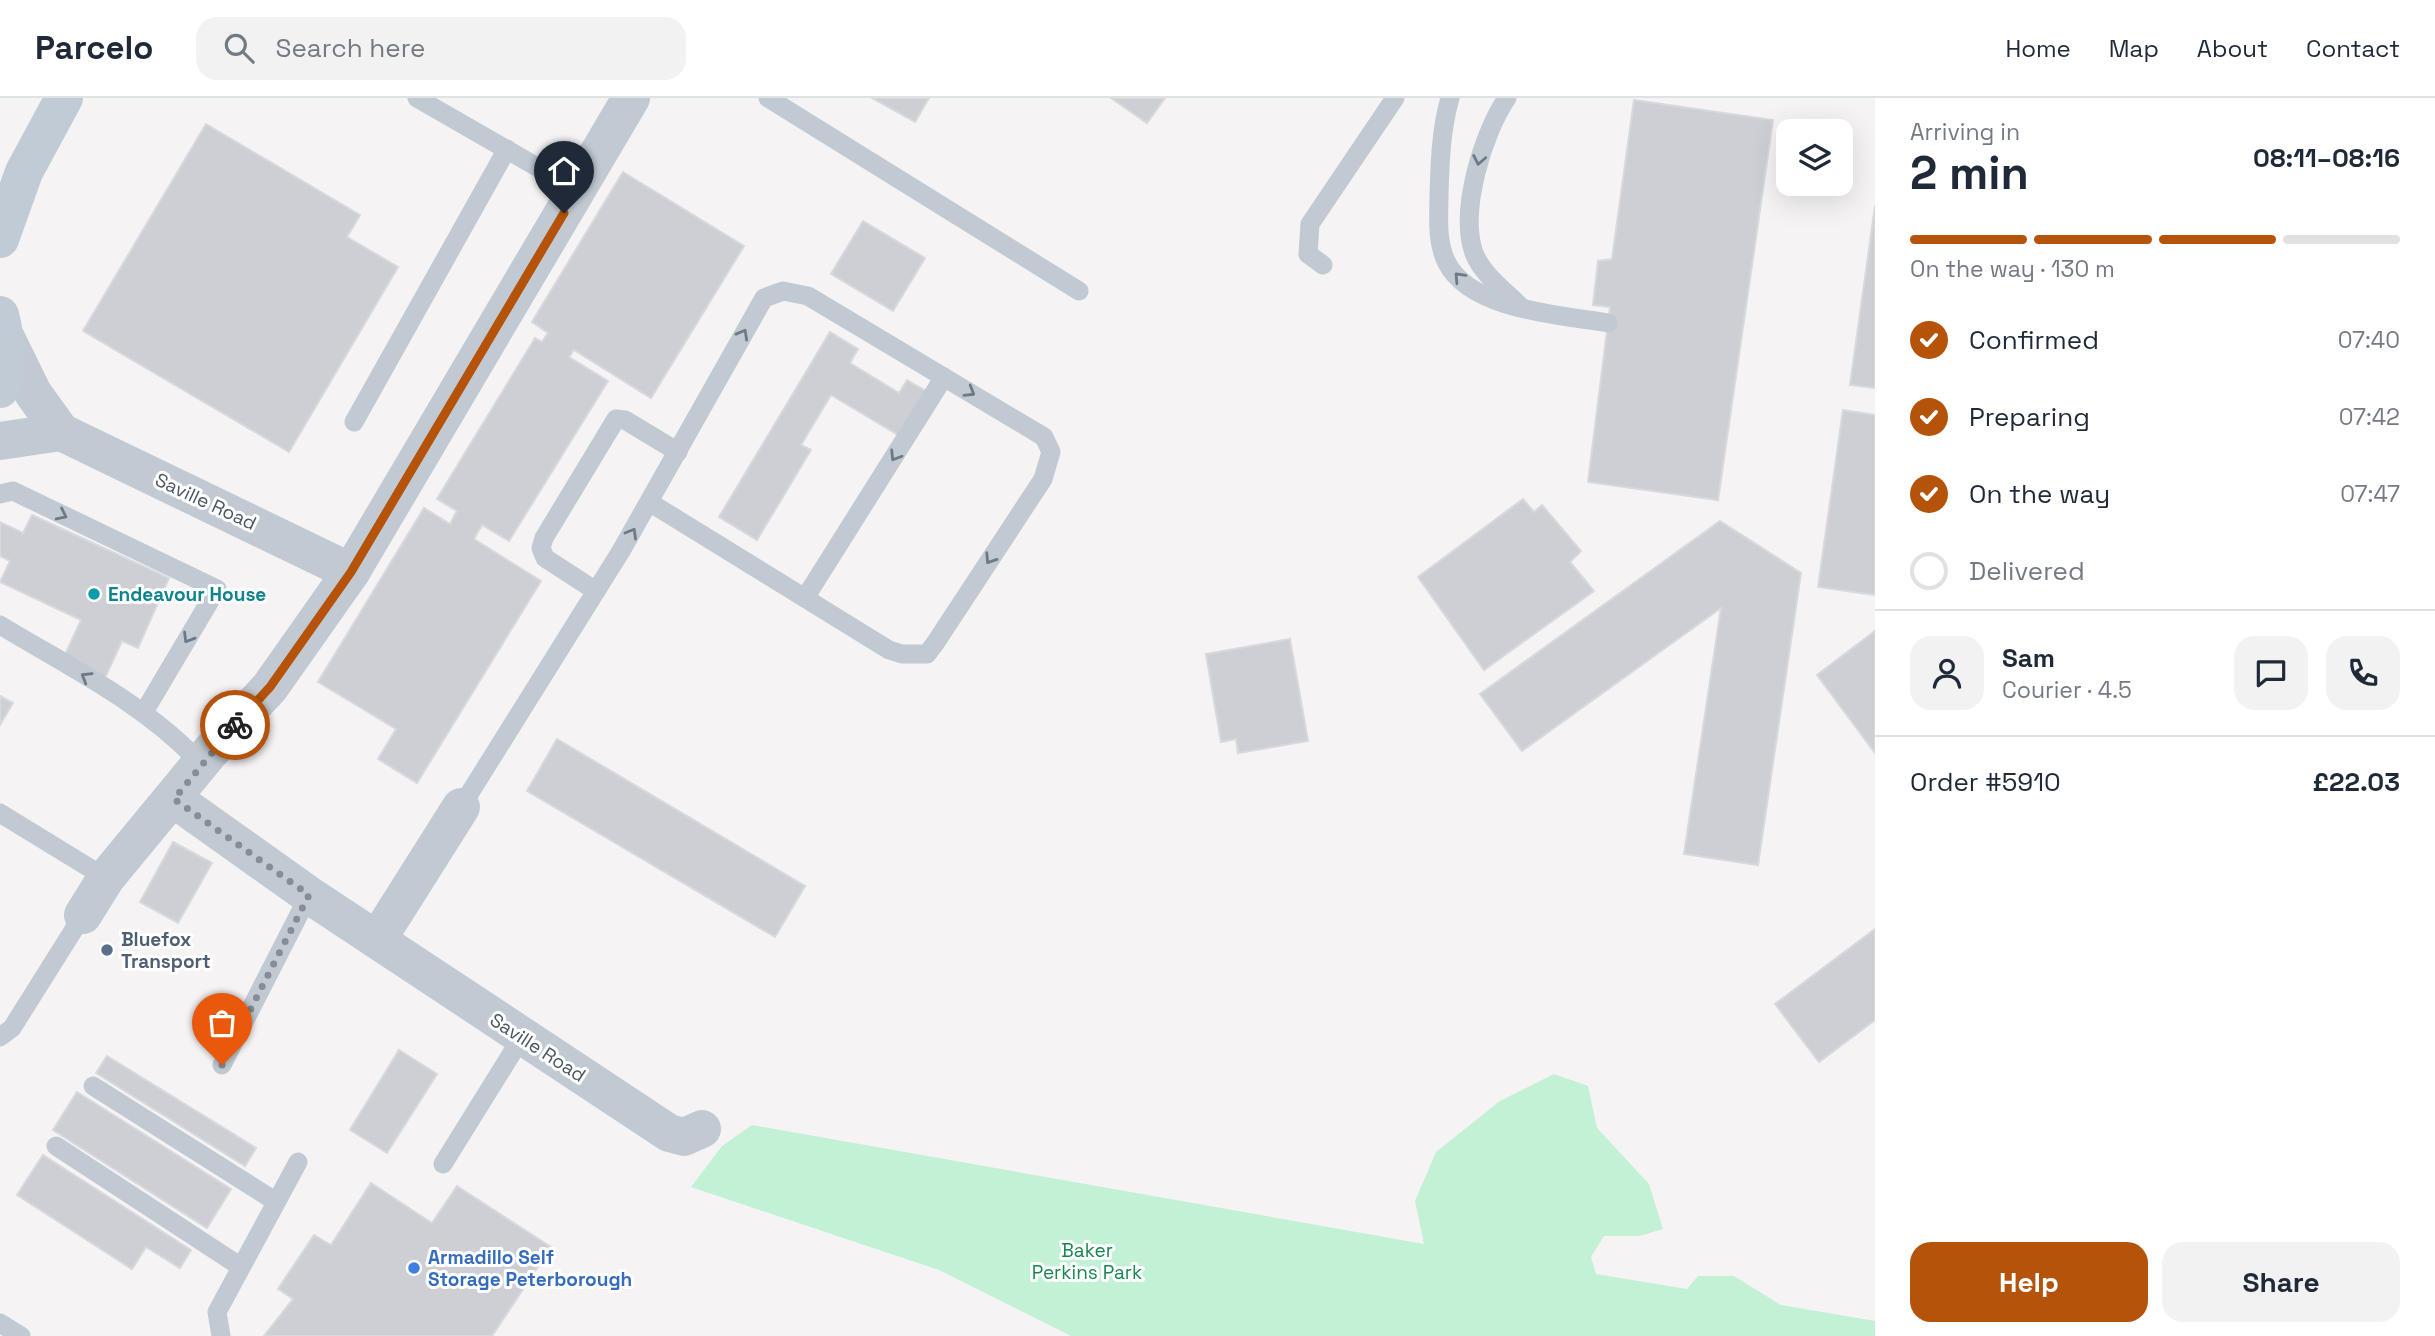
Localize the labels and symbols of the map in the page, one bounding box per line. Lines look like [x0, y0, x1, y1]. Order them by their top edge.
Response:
pin [534, 141, 594, 213]
one-way arrow [1473, 154, 1488, 166]
one-way arrow [1455, 272, 1468, 285]
one-way arrow [735, 329, 748, 342]
one-way arrow [963, 384, 976, 397]
one-way arrow [890, 448, 903, 461]
street label: Saville Road [151, 467, 260, 536]
one-way arrow [55, 506, 67, 520]
one-way arrow [623, 527, 636, 540]
one-way arrow [986, 551, 999, 564]
place label: Endeavour House [108, 582, 266, 607]
marker: Endeavour House [86, 586, 102, 602]
one-way arrow [184, 630, 197, 643]
one-way arrow [80, 672, 93, 685]
courier [200, 690, 270, 760]
place label: Bluefox Transport [121, 927, 211, 974]
marker: Bluefox Transport [99, 942, 115, 958]
pin [192, 993, 252, 1065]
street label: Saville Road [485, 1007, 590, 1088]
park label: Baker Perkins Park [1032, 1238, 1142, 1285]
place label: Armadillo Self Storage Peterborough [428, 1245, 632, 1292]
marker: Armadillo Self Storage Peterborough [406, 1260, 422, 1276]

